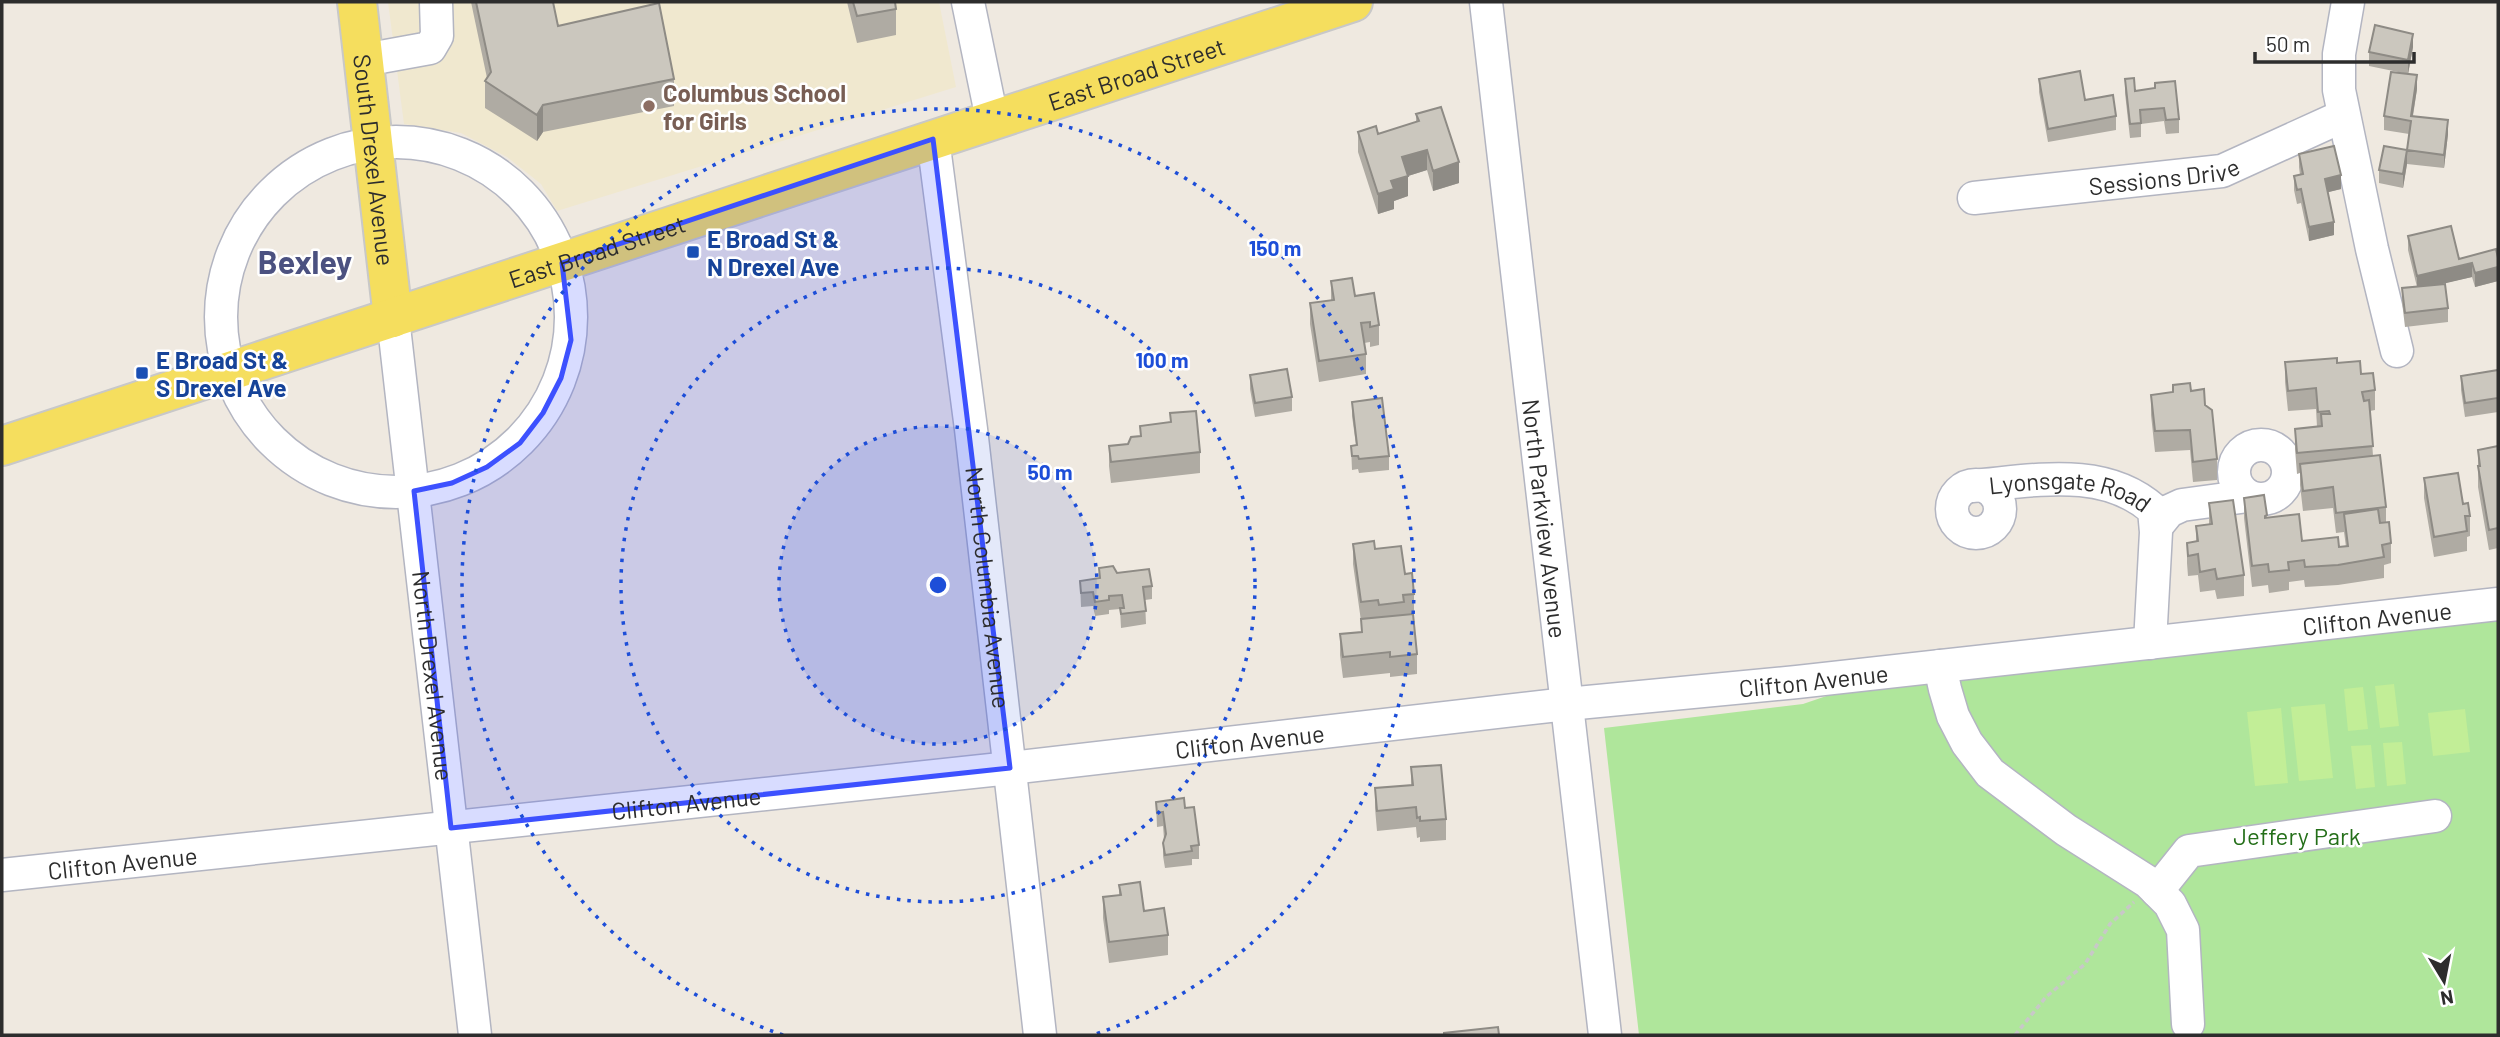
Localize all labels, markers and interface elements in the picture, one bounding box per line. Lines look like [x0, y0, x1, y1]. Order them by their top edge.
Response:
scale bar [2255, 21, 2414, 65]
street label: East Broad Street [1044, 31, 1228, 116]
text: 50 m [2266, 31, 2310, 56]
street label: South Drexel Avenue [349, 53, 401, 267]
place label: Columbus School for Girls [663, 78, 846, 135]
marker: Columbus School for Girls [641, 98, 657, 114]
street label: Sessions Drive [2087, 151, 2244, 200]
street label: East Broad Street [505, 208, 689, 293]
place label: E Broad St & N Drexel Ave [707, 224, 839, 281]
text: 150 m [1249, 235, 1301, 260]
district label: Bexley [258, 242, 352, 280]
marker: E Broad St & N Drexel Ave [685, 244, 701, 260]
place label: E Broad St & S Drexel Ave [156, 345, 288, 402]
text: 100 m [1135, 347, 1189, 372]
marker: E Broad St & S Drexel Ave [134, 365, 150, 381]
street label: North Parkview Avenue [1517, 397, 1574, 640]
text: 50 m [1027, 459, 1073, 484]
street label: North Columbia Avenue [961, 465, 1017, 710]
street label: Lyonsgate Road [1987, 465, 2157, 517]
street label: North Drexel Avenue [407, 569, 460, 782]
centre of rings [926, 573, 950, 597]
street label: Clifton Avenue [2301, 595, 2453, 640]
street label: Clifton Avenue [1737, 657, 1890, 702]
street label: Clifton Avenue [1173, 717, 1326, 763]
street label: Clifton Avenue [610, 780, 762, 825]
park label: Jeffery Park [2233, 821, 2361, 850]
street label: Clifton Avenue [46, 840, 199, 885]
north arrow [2409, 946, 2479, 1016]
text: N [2439, 986, 2455, 1011]

